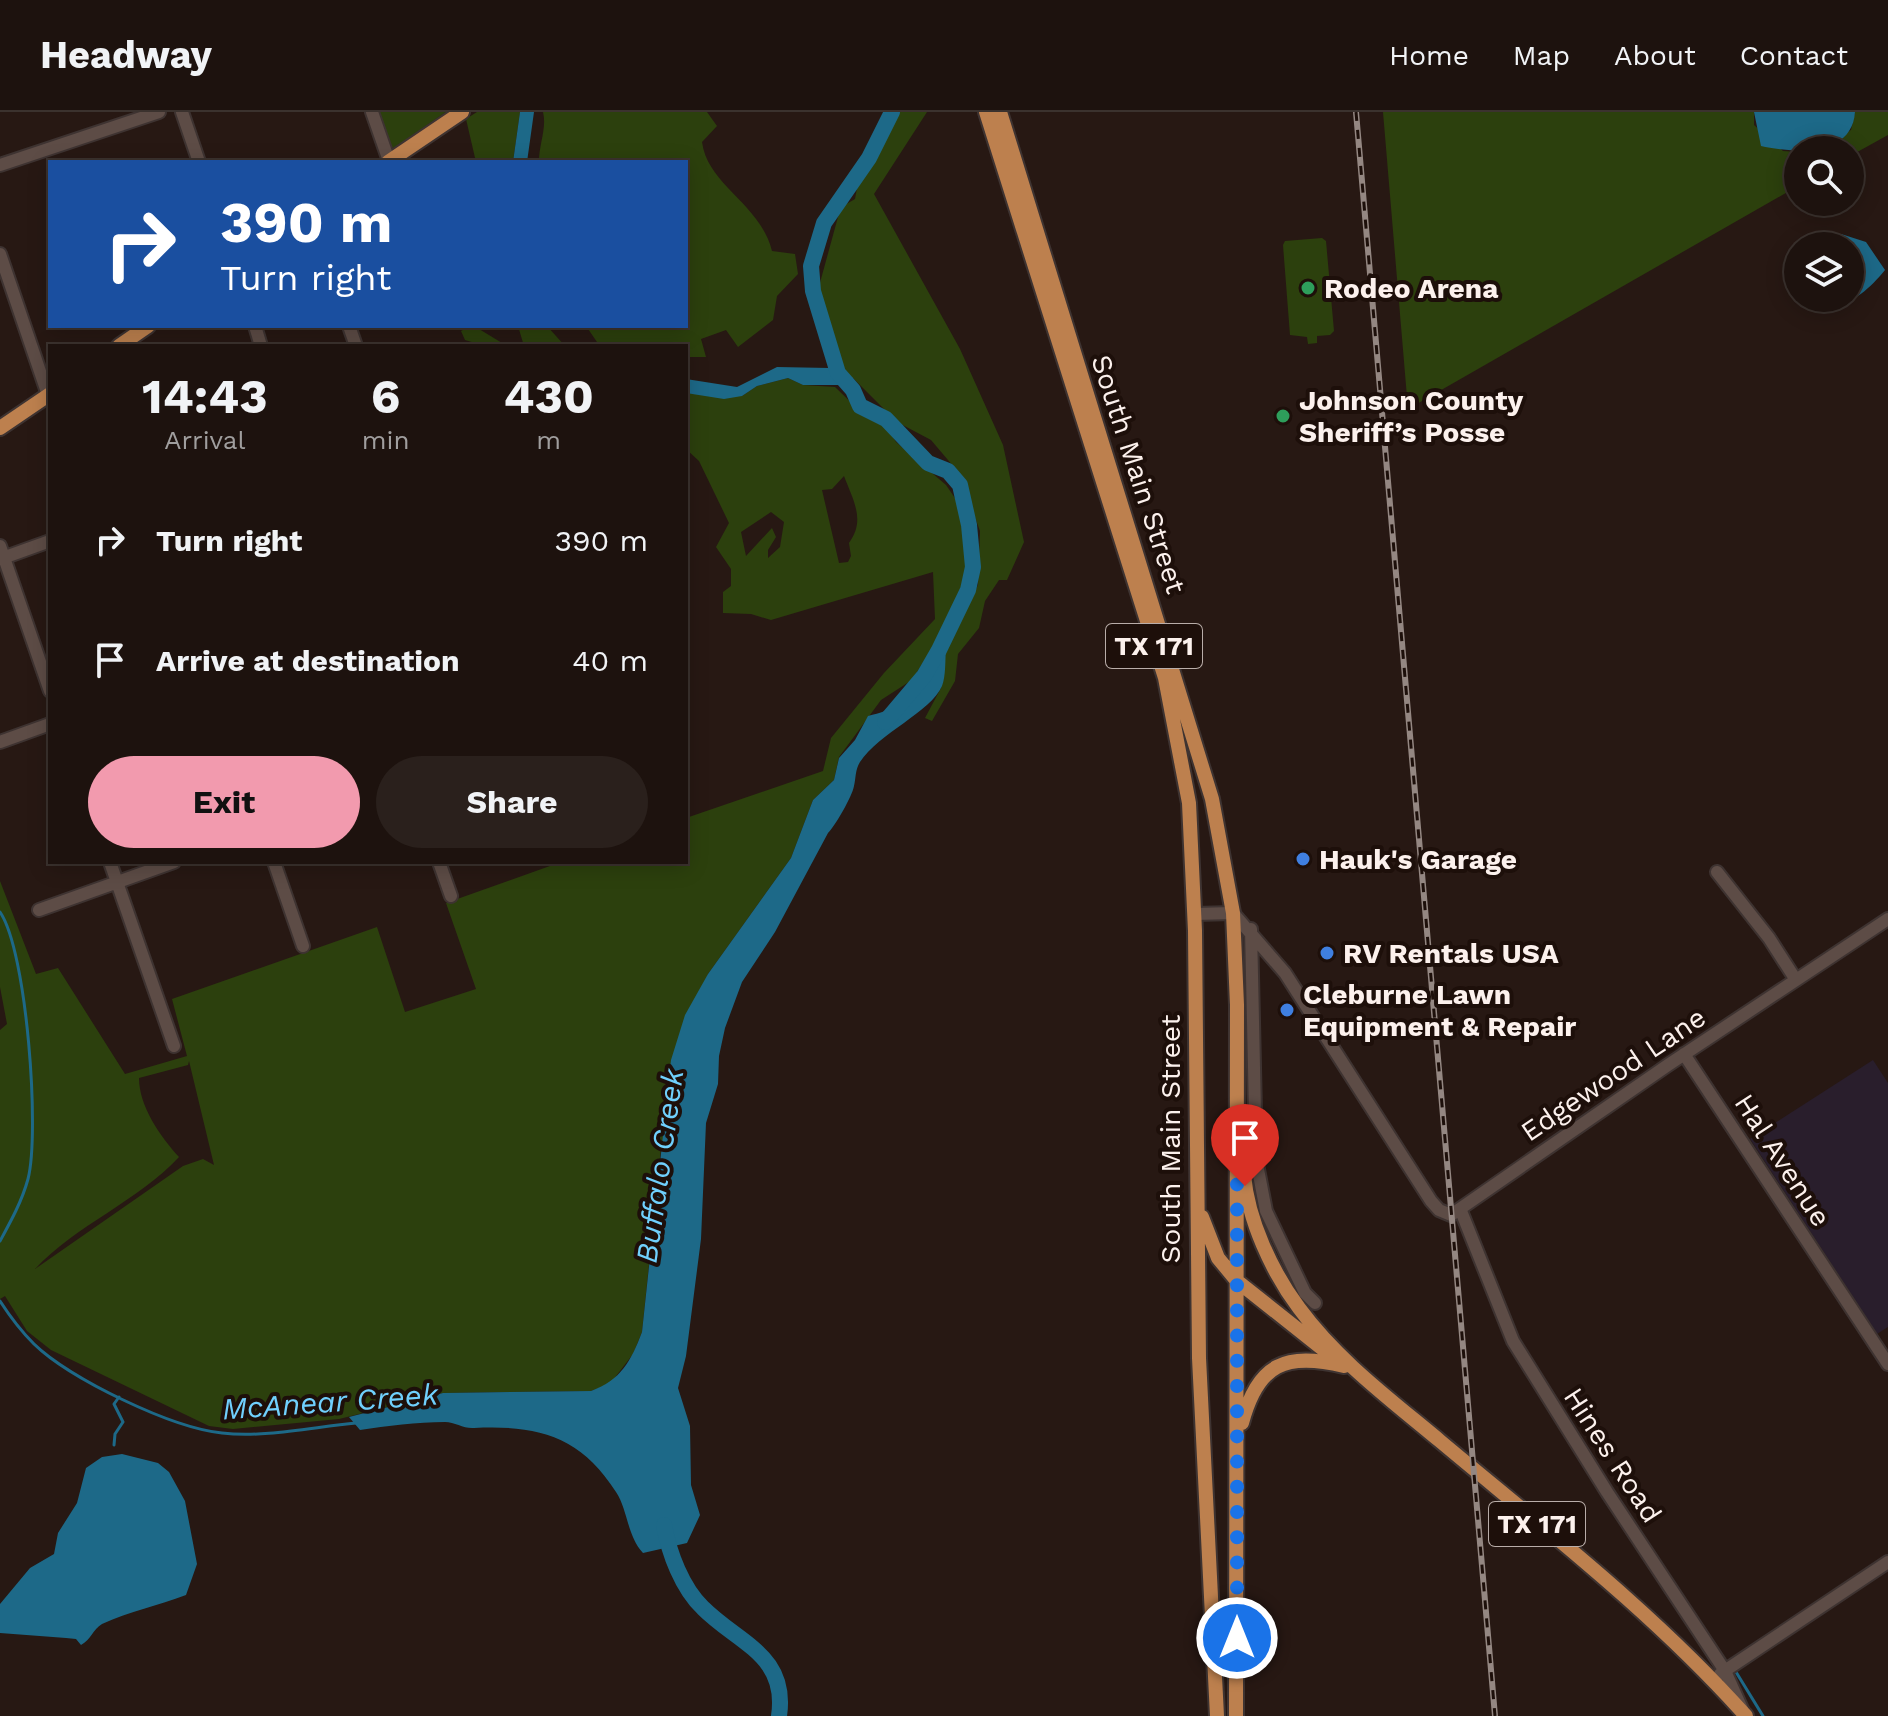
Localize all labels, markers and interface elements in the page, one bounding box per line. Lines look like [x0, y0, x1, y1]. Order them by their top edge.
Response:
text: Headway [40, 33, 212, 77]
text: Home [1389, 39, 1469, 72]
text: Map [1513, 39, 1570, 72]
text: About [1614, 39, 1696, 72]
text: Contact [1740, 39, 1848, 72]
map controls [1784, 136, 1864, 312]
button: search [1784, 136, 1864, 216]
text: 390 m [220, 190, 392, 256]
icon: right [88, 192, 192, 296]
button: layers [1784, 232, 1864, 312]
text: Turn right [220, 257, 391, 299]
place label: Rodeo Arena [1324, 272, 1499, 305]
marker: Rodeo Arena [1299, 279, 1317, 297]
street label: South Main Street [1084, 351, 1193, 598]
text: 14:43 [142, 368, 268, 425]
text: 6 [371, 368, 400, 425]
text: 430 [504, 368, 594, 425]
place label: Johnson County Sheriff’s Posse [1299, 384, 1523, 449]
marker: Johnson County Sheriff’s Posse [1274, 407, 1292, 425]
text: Arrival [164, 425, 245, 455]
text: min [362, 425, 410, 455]
text: m [536, 425, 561, 455]
icon: right [88, 518, 132, 562]
text: Turn right [156, 523, 302, 558]
text: 390 m [555, 523, 648, 558]
road number: TX 171 [1106, 624, 1202, 668]
icon: arrive [88, 638, 132, 682]
text: Arrive at destination [156, 643, 460, 678]
text: 40 m [572, 643, 648, 678]
button: Exit [88, 756, 360, 848]
button: Share [376, 756, 648, 848]
place label: Hauk's Garage [1319, 843, 1517, 876]
marker: Hauk's Garage [1294, 850, 1312, 868]
place label: RV Rentals USA [1343, 937, 1559, 970]
marker: RV Rentals USA [1318, 944, 1336, 962]
place label: Cleburne Lawn Equipment & Repair [1303, 978, 1576, 1043]
marker: Cleburne Lawn Equipment & Repair [1278, 1001, 1296, 1019]
street label: Edgewood Lane [1515, 1001, 1712, 1148]
street label: South Main Street [1154, 1014, 1187, 1263]
water label: Buffalo Creek [629, 1065, 691, 1265]
street label: Hal Avenue [1728, 1088, 1838, 1233]
pin [1211, 1104, 1279, 1186]
icon: arrive [1223, 1116, 1267, 1160]
water label: McAnear Creek [221, 1376, 441, 1427]
street label: Hines Road [1557, 1382, 1668, 1529]
road number: TX 171 [1489, 1502, 1585, 1546]
position arrow [1195, 1596, 1279, 1680]

